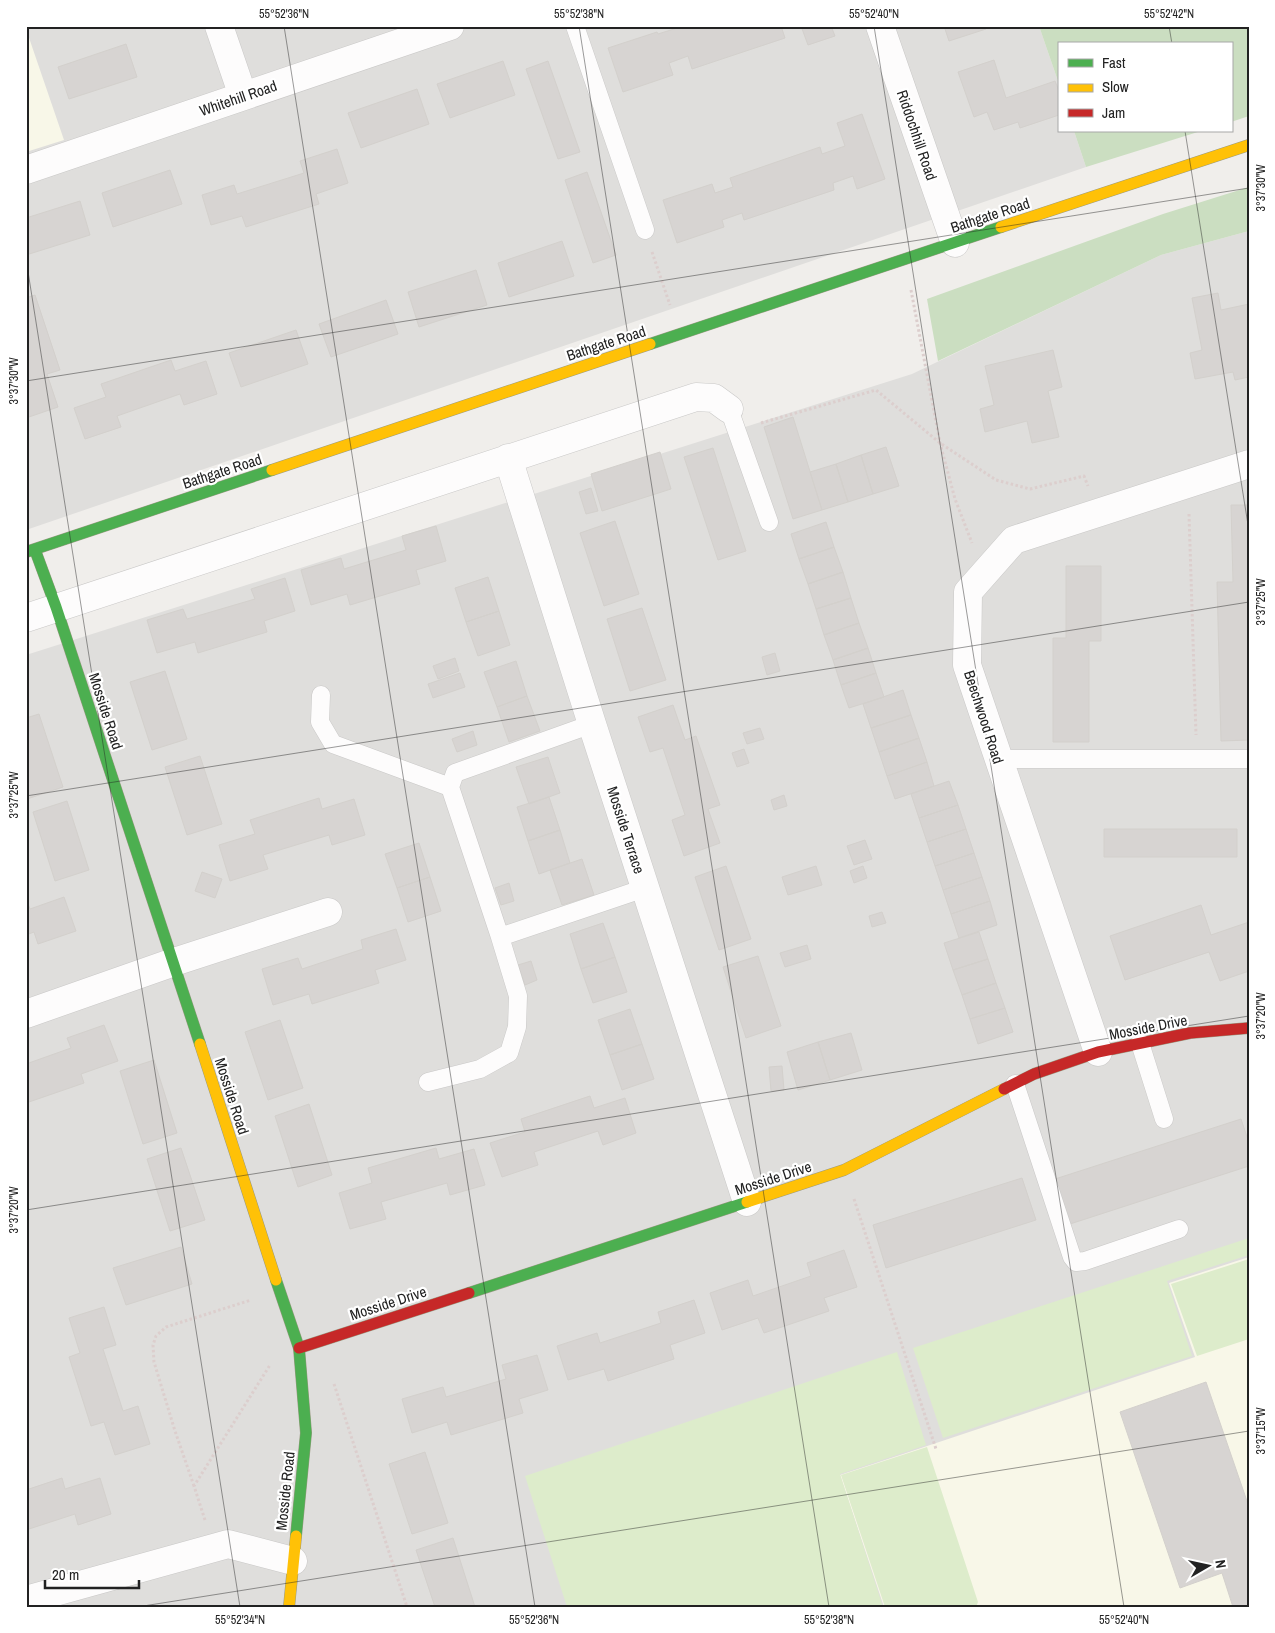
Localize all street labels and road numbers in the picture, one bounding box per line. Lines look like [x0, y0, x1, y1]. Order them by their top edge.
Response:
street label: Whitehill Road [196, 75, 280, 121]
street label: Riddochhill Road [892, 87, 942, 183]
street label: Bathgate Road [948, 192, 1032, 238]
street label: Bathgate Road [564, 320, 648, 366]
street label: Bathgate Road [180, 448, 264, 494]
street label: Beechwood Road [959, 668, 1009, 766]
street label: Mosside Road [84, 670, 128, 752]
street label: Mosside Terrace [602, 784, 650, 877]
street label: Mosside Drive [1107, 1009, 1189, 1045]
street label: Mosside Road [210, 1055, 254, 1137]
street label: Mosside Drive [732, 1156, 814, 1200]
street label: Mosside Drive [347, 1281, 429, 1325]
street label: Mosside Road [270, 1450, 300, 1532]

